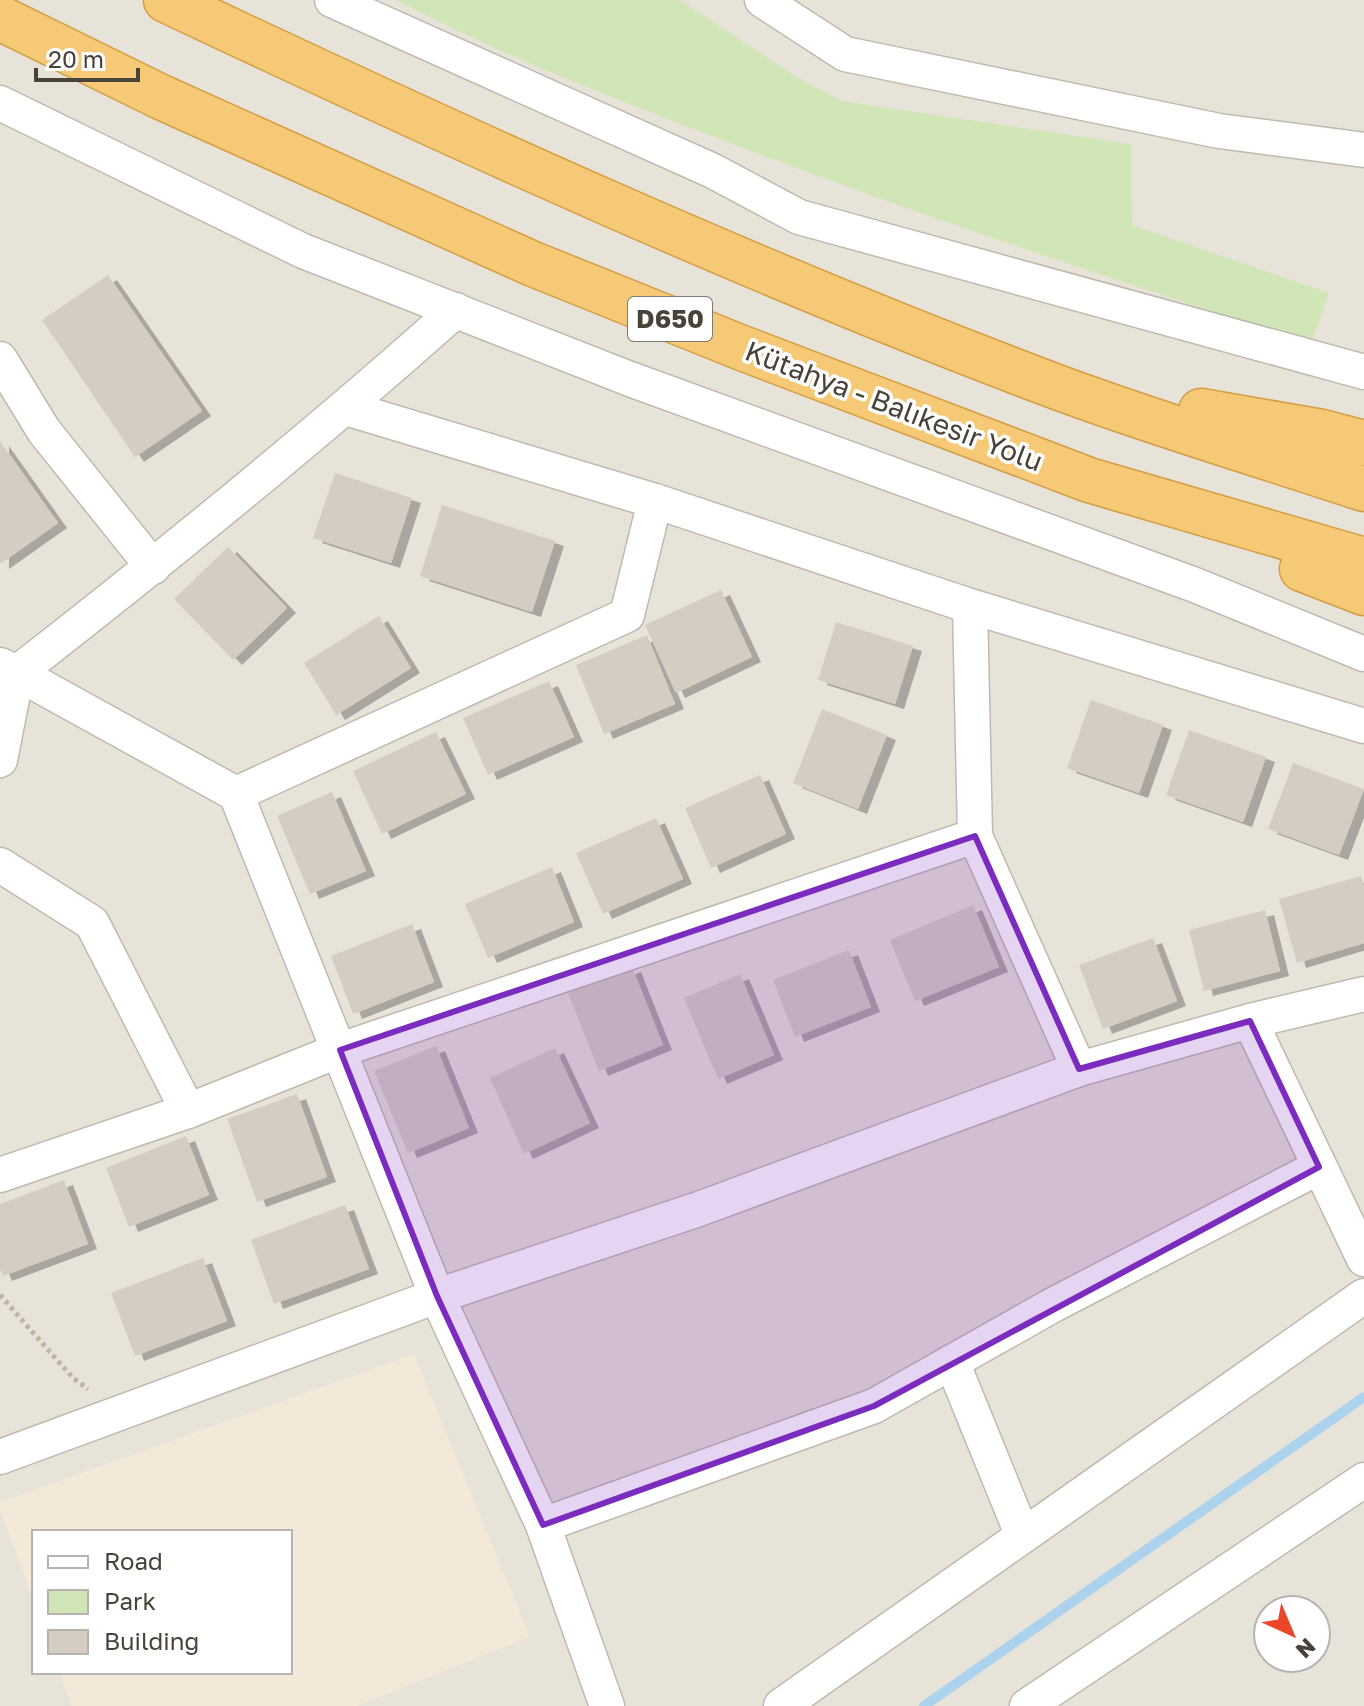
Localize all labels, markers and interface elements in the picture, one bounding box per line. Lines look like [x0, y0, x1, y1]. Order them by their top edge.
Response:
scale bar [36, 32, 138, 82]
text: 20 m [48, 44, 104, 73]
road number: D650 [628, 297, 712, 341]
street label: Kütahya - Balıkesir Yolu [741, 334, 1048, 478]
legend [32, 1530, 292, 1674]
text: Road [104, 1546, 163, 1575]
text: Park [104, 1586, 156, 1615]
north arrow [1252, 1594, 1332, 1674]
text: Building [104, 1626, 199, 1655]
text: N [1291, 1633, 1322, 1664]

